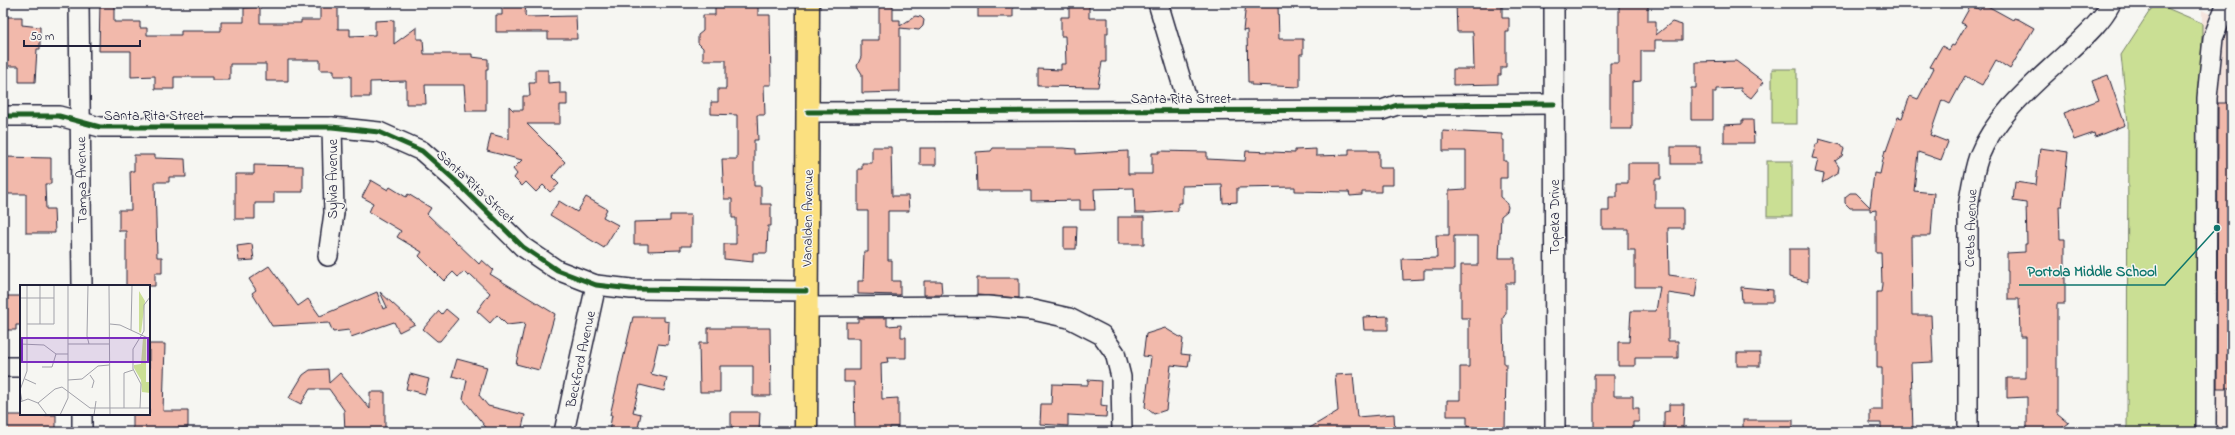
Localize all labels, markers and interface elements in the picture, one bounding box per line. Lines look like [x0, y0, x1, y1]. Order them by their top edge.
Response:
scale bar [24, 22, 140, 48]
text: 50 m [30, 28, 54, 46]
street label: Santa Rita Street [1131, 89, 1232, 110]
street label: Santa Rita Street [104, 106, 205, 127]
street label: Tampa Avenue [71, 136, 94, 224]
street label: Sylvia Avenue [323, 138, 345, 219]
street label: Santa Rita Street [431, 145, 519, 229]
street label: Vanalden Avenue [797, 168, 820, 268]
street label: Topeka Drive [1545, 179, 1566, 255]
street label: Crebs Avenue [1960, 188, 1983, 267]
callout: Portola Middle School [2019, 258, 2165, 285]
text: Portola Middle School [2027, 261, 2157, 283]
inset map [20, 285, 150, 415]
street label: Beckford Avenue [561, 308, 602, 411]

